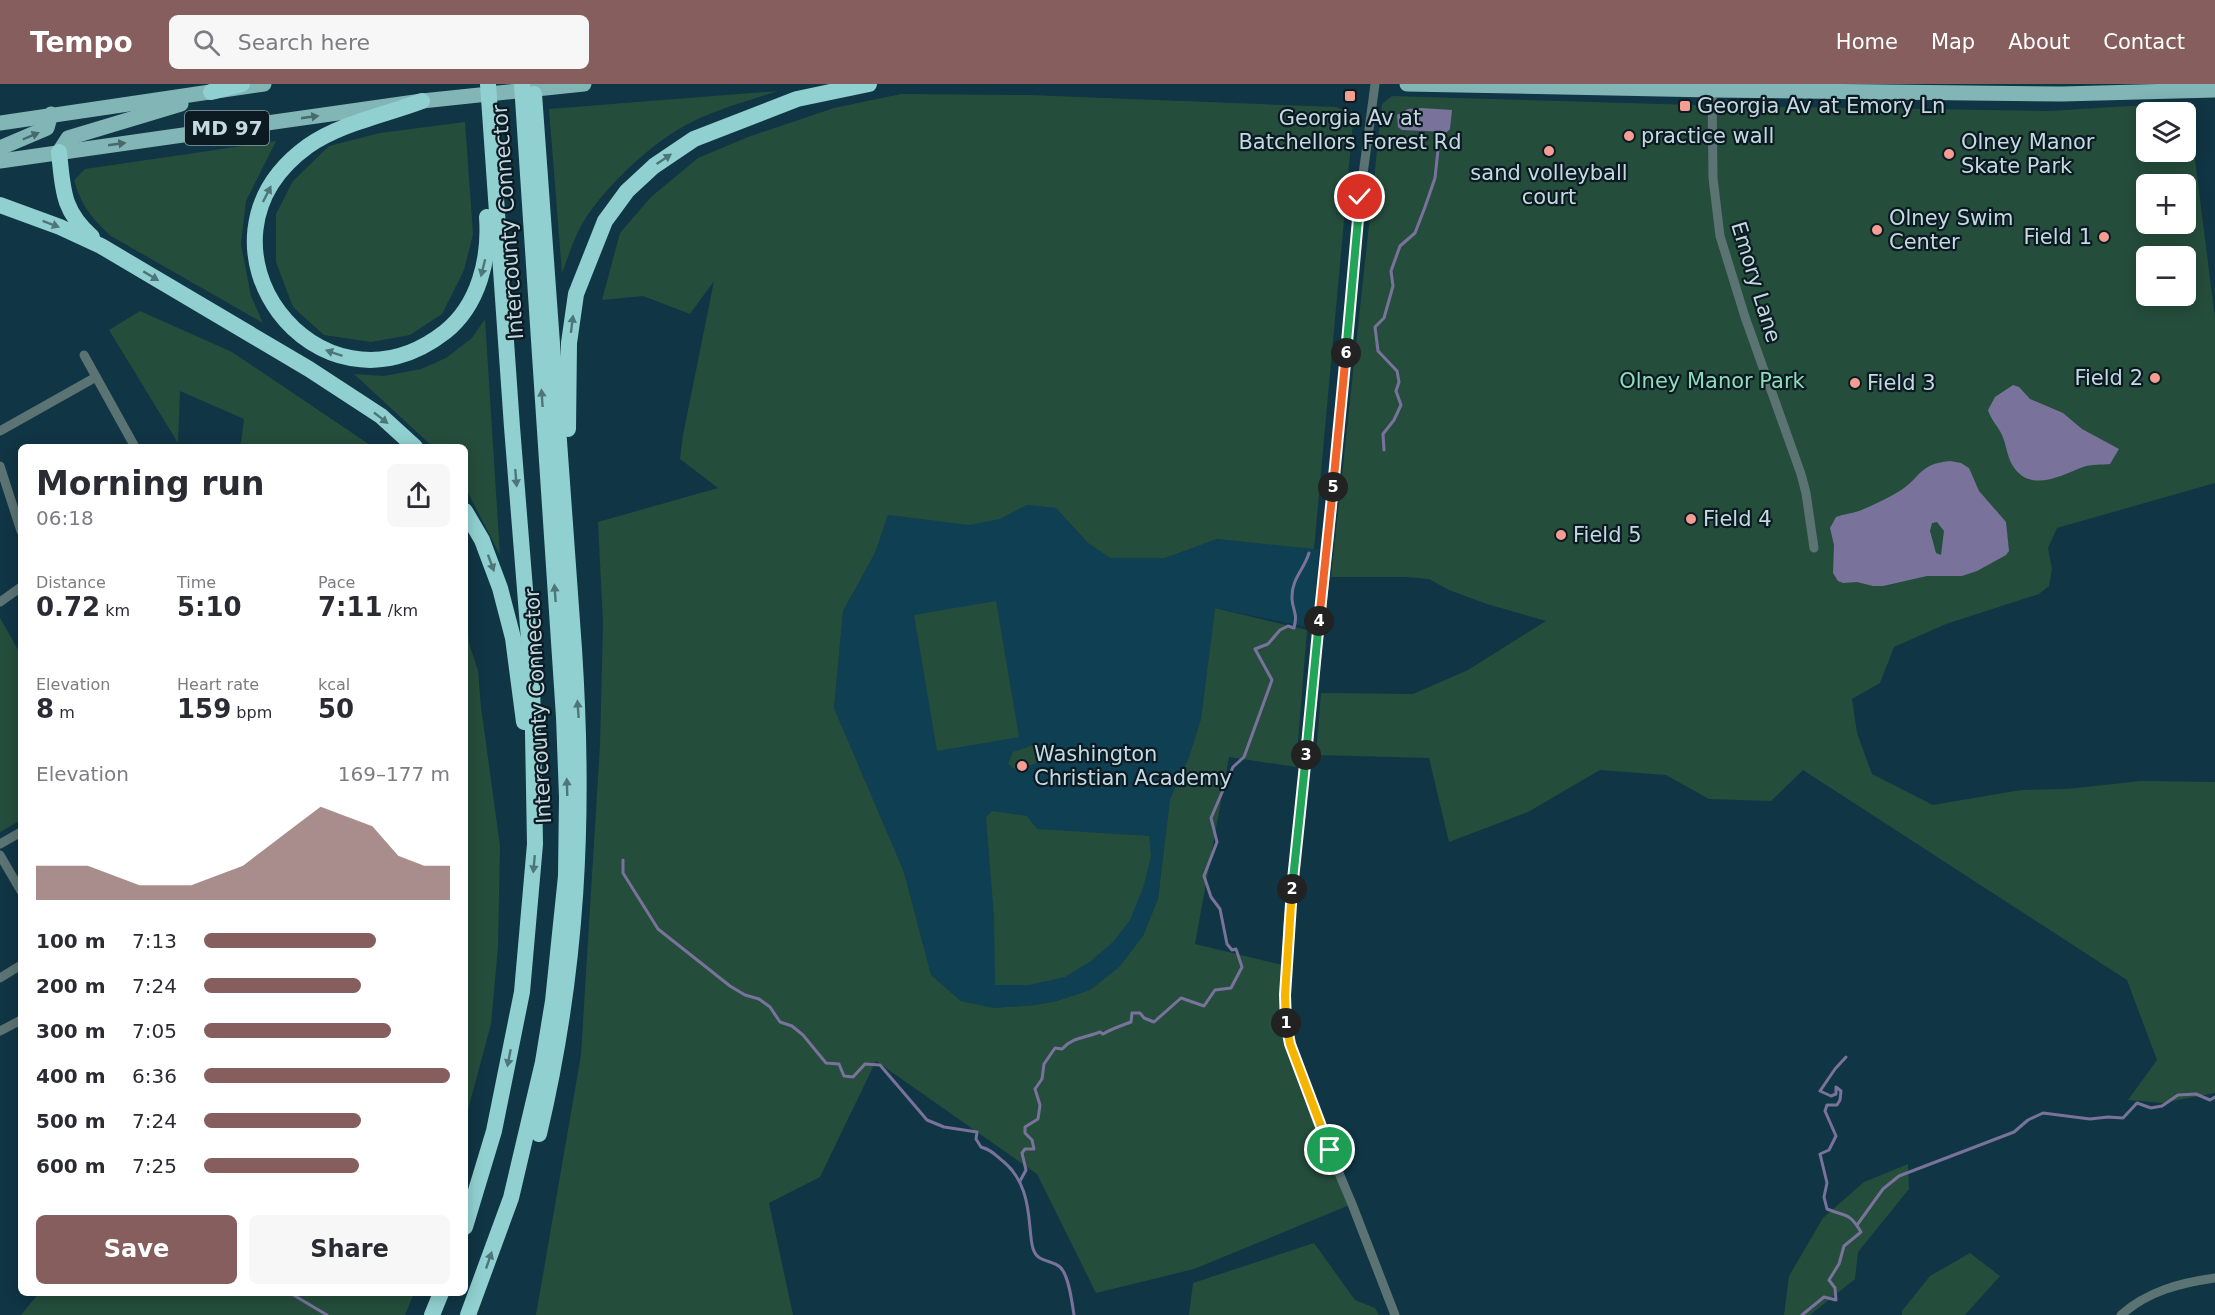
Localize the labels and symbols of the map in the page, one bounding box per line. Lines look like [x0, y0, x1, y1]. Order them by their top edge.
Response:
marker: Georgia Av at Batchellors Forest Rd [1343, 89, 1357, 103]
place label: Georgia Av at Emory Ln [1697, 94, 1945, 118]
marker: Georgia Av at Emory Ln [1678, 99, 1692, 113]
street label: Intercounty Connector [488, 103, 528, 340]
place label: Georgia Av at Batchellors Forest Rd [1238, 106, 1462, 154]
road number: MD 97 [185, 111, 269, 145]
one-way arrow [300, 112, 319, 122]
place label: practice wall [1641, 124, 1774, 148]
marker: practice wall [1622, 129, 1636, 143]
place label: Olney Manor Skate Park [1961, 130, 2095, 178]
one-way arrow [22, 131, 40, 141]
one-way arrow [107, 140, 126, 149]
marker: sand volleyball court [1542, 144, 1556, 158]
marker: Olney Manor Skate Park [1942, 147, 1956, 161]
one-way arrow [656, 154, 672, 165]
place label: sand volleyball court [1470, 161, 1628, 209]
pin [1334, 171, 1385, 222]
one-way arrow [262, 186, 272, 203]
place label: Olney Swim Center [1889, 206, 2014, 254]
street label: Emory Lane [1726, 219, 1786, 345]
one-way arrow [42, 220, 60, 229]
marker: Olney Swim Center [1870, 223, 1884, 237]
place label: Field 1 [2023, 225, 2092, 249]
marker: Field 1 [2097, 230, 2111, 244]
one-way arrow [477, 259, 487, 277]
one-way arrow [143, 271, 159, 282]
one-way arrow [567, 314, 577, 333]
pin: 6 [1331, 338, 1361, 368]
one-way arrow [325, 347, 343, 357]
place label: Field 2 [2074, 366, 2143, 390]
park label: Olney Manor Park [1619, 369, 1806, 393]
place label: Field 3 [1867, 371, 1936, 395]
marker: Field 2 [2148, 371, 2162, 385]
marker: Field 3 [1848, 376, 1862, 390]
one-way arrow [537, 389, 547, 408]
one-way arrow [373, 411, 389, 424]
one-way arrow [511, 468, 520, 487]
pin: 5 [1318, 472, 1348, 502]
place label: Field 4 [1703, 507, 1772, 531]
marker: Field 4 [1684, 512, 1698, 526]
place label: Field 5 [1573, 523, 1642, 547]
marker: Field 5 [1554, 528, 1568, 542]
one-way arrow [486, 554, 496, 572]
one-way arrow [551, 583, 560, 602]
street label: Intercounty Connector [520, 587, 556, 824]
pin: 4 [1304, 606, 1334, 636]
one-way arrow [573, 699, 583, 718]
pin: 3 [1291, 740, 1321, 770]
place label: Washington Christian Academy [1034, 742, 1232, 790]
marker: Washington Christian Academy [1015, 759, 1029, 773]
one-way arrow [562, 778, 572, 797]
one-way arrow [529, 855, 538, 874]
pin: 2 [1277, 874, 1307, 904]
pin: 1 [1271, 1008, 1301, 1038]
one-way arrow [504, 1048, 513, 1067]
pin [1304, 1124, 1355, 1175]
one-way arrow [484, 1251, 494, 1269]

